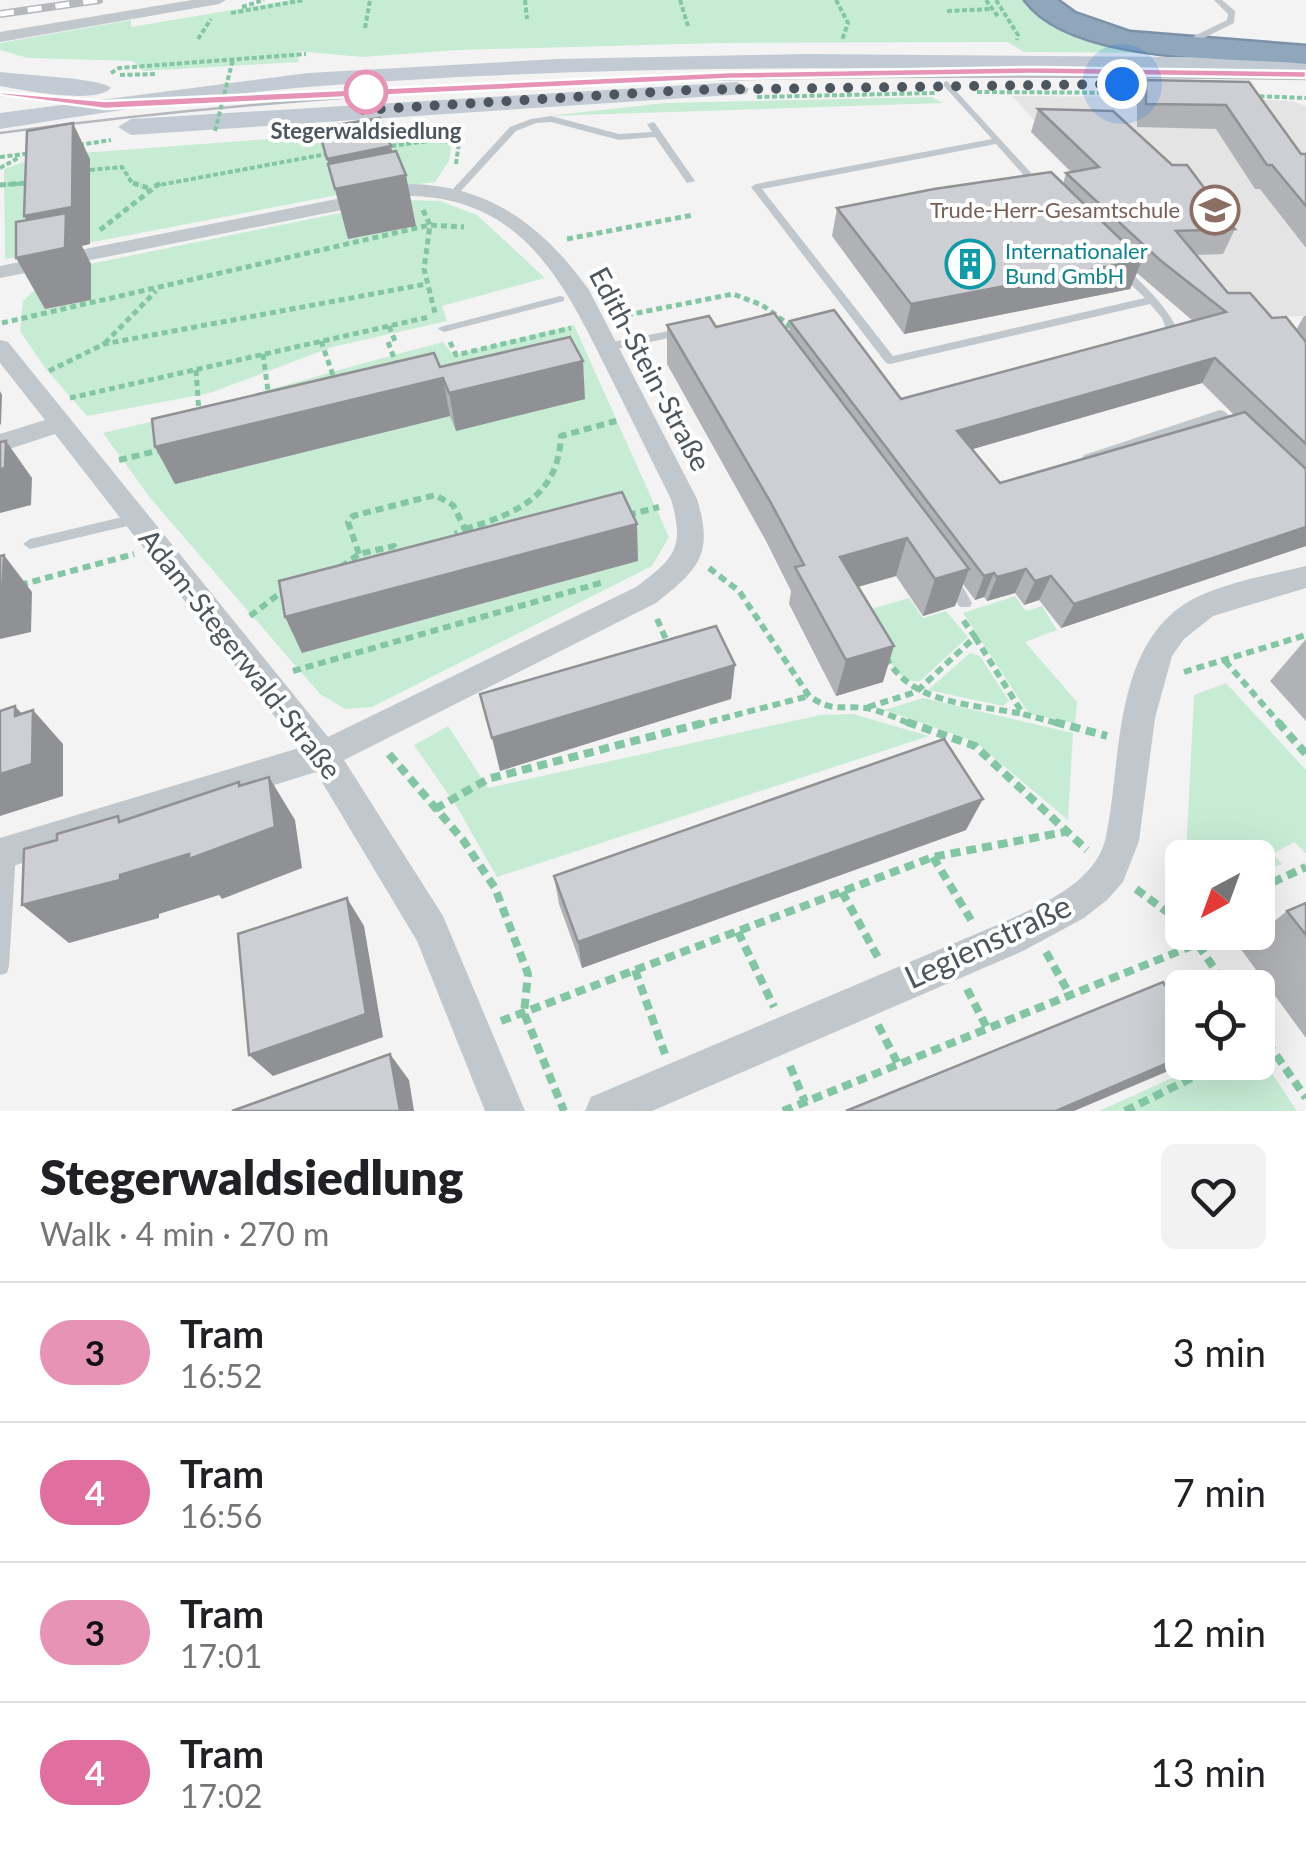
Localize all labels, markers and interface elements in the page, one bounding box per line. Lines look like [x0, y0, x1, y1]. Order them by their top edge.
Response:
your location [1097, 59, 1147, 109]
marker: Stegerwaldsiedlung [345, 71, 387, 113]
place label: Stegerwaldsiedlung [271, 117, 462, 144]
school or university icon: Trude-Herr-Gesamtschule [1189, 184, 1241, 236]
place label: Trude-Herr-Gesamtschule [930, 196, 1180, 223]
place label: Internationaler Bund GmbH [1005, 237, 1148, 289]
building icon: Internationaler Bund GmbH [944, 238, 996, 290]
street label: Edith-Stein-Straße [583, 261, 719, 476]
street label: Adam-Stegerwald-Straße [133, 521, 349, 785]
north arrow [1165, 840, 1275, 950]
map controls [1165, 840, 1275, 1080]
street label: Legienstraße [898, 885, 1077, 996]
button: locate [1165, 970, 1275, 1080]
button: heart [1161, 1144, 1266, 1249]
text: Stegerwaldsiedlung [40, 1148, 463, 1205]
text: Walk · 4 min · 270 m [40, 1214, 329, 1253]
text: Tram [180, 1310, 264, 1356]
text: 3 min [1173, 1329, 1266, 1375]
text: 3 [85, 1331, 105, 1373]
text: 16:52 [180, 1356, 262, 1395]
text: Tram [180, 1450, 264, 1496]
text: 7 min [1173, 1469, 1266, 1515]
text: 4 [85, 1471, 105, 1513]
text: 16:56 [180, 1496, 262, 1535]
text: Tram [180, 1590, 264, 1636]
text: 12 min [1151, 1609, 1266, 1655]
text: 3 [85, 1611, 105, 1653]
text: 17:01 [180, 1636, 262, 1675]
text: Tram [180, 1730, 264, 1776]
text: 13 min [1151, 1749, 1266, 1795]
text: 4 [85, 1751, 105, 1793]
text: 17:02 [180, 1776, 262, 1815]

